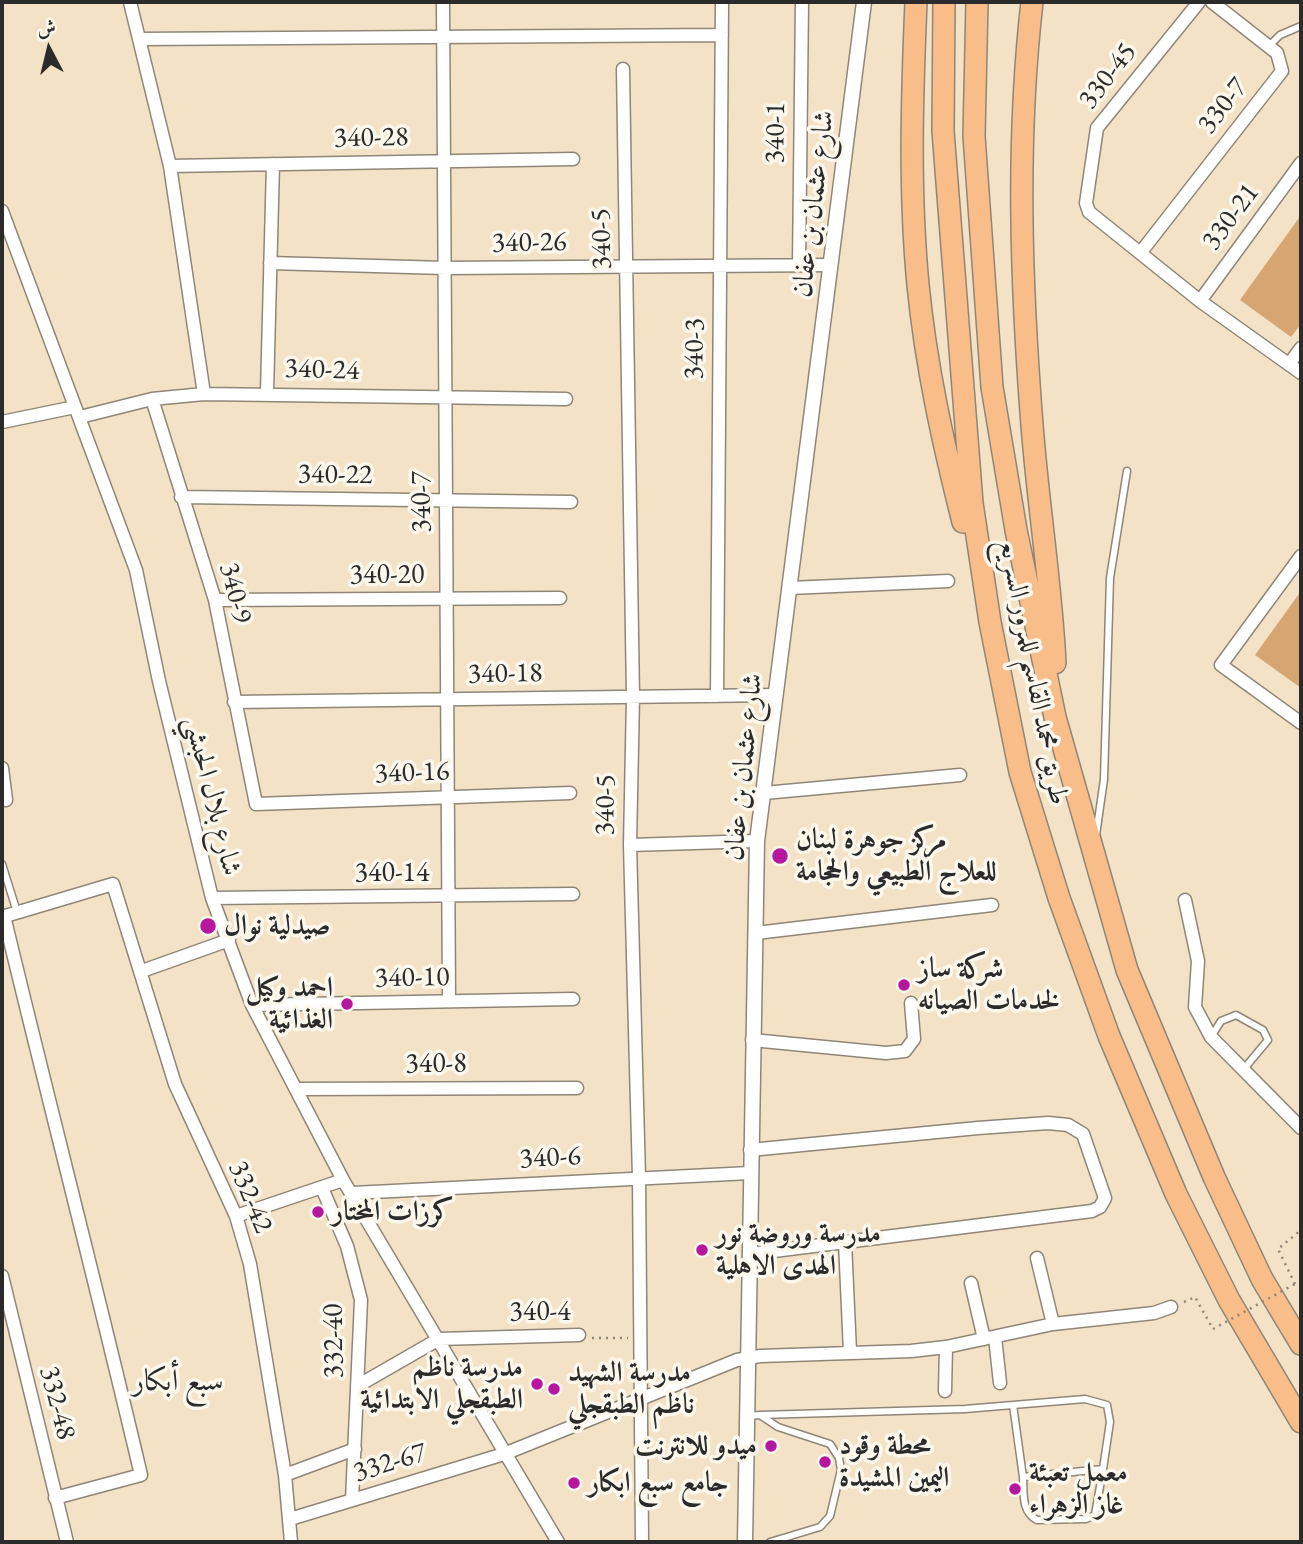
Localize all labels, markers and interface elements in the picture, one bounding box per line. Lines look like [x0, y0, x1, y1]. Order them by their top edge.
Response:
north arrow [14, 14, 84, 84]
text: ش [35, 14, 57, 41]
street label: 330-45 [1072, 36, 1144, 116]
street label: 330-7 [1191, 71, 1255, 141]
street label: 340-1 [759, 102, 793, 164]
street label: شارع عثمان بن عفان [786, 109, 842, 299]
street label: 340-28 [333, 121, 409, 155]
street label: 330-21 [1195, 177, 1267, 257]
street label: 340-5 [585, 208, 619, 270]
street label: 340-26 [491, 226, 567, 260]
street label: 340-3 [678, 318, 712, 380]
street label: 340-24 [284, 352, 360, 388]
street label: 340-22 [297, 458, 373, 492]
street label: 340-7 [405, 471, 439, 533]
street label: طريق محمد القاسم للمرور السريع [991, 536, 1075, 808]
street label: 340-20 [350, 558, 424, 592]
street label: 340-9 [211, 559, 259, 627]
street label: 340-18 [467, 657, 543, 691]
street label: شارع عثمان بن عفان [717, 672, 771, 862]
street label: شارع بلال الحبشي [176, 713, 248, 879]
street label: 340-16 [374, 755, 450, 791]
street label: 340-5 [589, 774, 623, 836]
place label: مركز جوهرة لبنان للعلاج الطبيعي والحجامة [796, 823, 997, 889]
marker: مركز جوهرة لبنان للعلاج الطبيعي والحجامة [770, 846, 790, 866]
street label: 340-14 [355, 856, 429, 890]
place label: صيدلية نوال [224, 909, 330, 943]
marker: صيدلية نوال [198, 916, 218, 936]
place label: شركة ساز لخدمات الصيانه [918, 952, 1059, 1018]
street label: 340-10 [374, 961, 450, 995]
place label: احمد وكيل الغذائية [246, 971, 333, 1037]
marker: شركة ساز لخدمات الصيانه [896, 977, 912, 993]
marker: احمد وكيل الغذائية [339, 996, 355, 1012]
street label: 340-8 [405, 1047, 467, 1081]
street label: 340-6 [518, 1140, 582, 1176]
street label: 332-42 [220, 1156, 280, 1238]
place label: كرزات المختار [332, 1195, 454, 1229]
marker: كرزات المختار [310, 1204, 326, 1220]
place label: مدرسة وروضة نور الهدى الاهلية [716, 1217, 881, 1283]
marker: مدرسة وروضة نور الهدى الاهلية [694, 1242, 710, 1258]
street label: 340-4 [509, 1295, 571, 1329]
street label: 332-40 [317, 1304, 351, 1378]
place label: مدرسة ناظم الطبقجلي الابتدائية [360, 1351, 523, 1417]
place label: مدرسة الشهيد ناظم الطبقجلي [568, 1356, 694, 1422]
street label: 332-48 [32, 1363, 82, 1443]
district label: سبع أبكار [132, 1364, 224, 1400]
marker: مدرسة ناظم الطبقجلي الابتدائية [529, 1376, 545, 1392]
marker: مدرسة الشهيد ناظم الطبقجلي [546, 1381, 562, 1397]
place label: ميدو للانترنت [635, 1429, 757, 1463]
place label: محطة وقود اليمين المشيدة [839, 1429, 949, 1495]
street label: 332-67 [349, 1436, 431, 1490]
marker: ميدو للانترنت [763, 1438, 779, 1454]
marker: محطة وقود اليمين المشيدة [817, 1454, 833, 1470]
place label: معمل تعبئة غاز الزهراء [1029, 1456, 1128, 1522]
place label: جامع سبع ابكار [588, 1466, 729, 1500]
marker: جامع سبع ابكار [566, 1475, 582, 1491]
marker: معمل تعبئة غاز الزهراء [1007, 1481, 1023, 1497]

